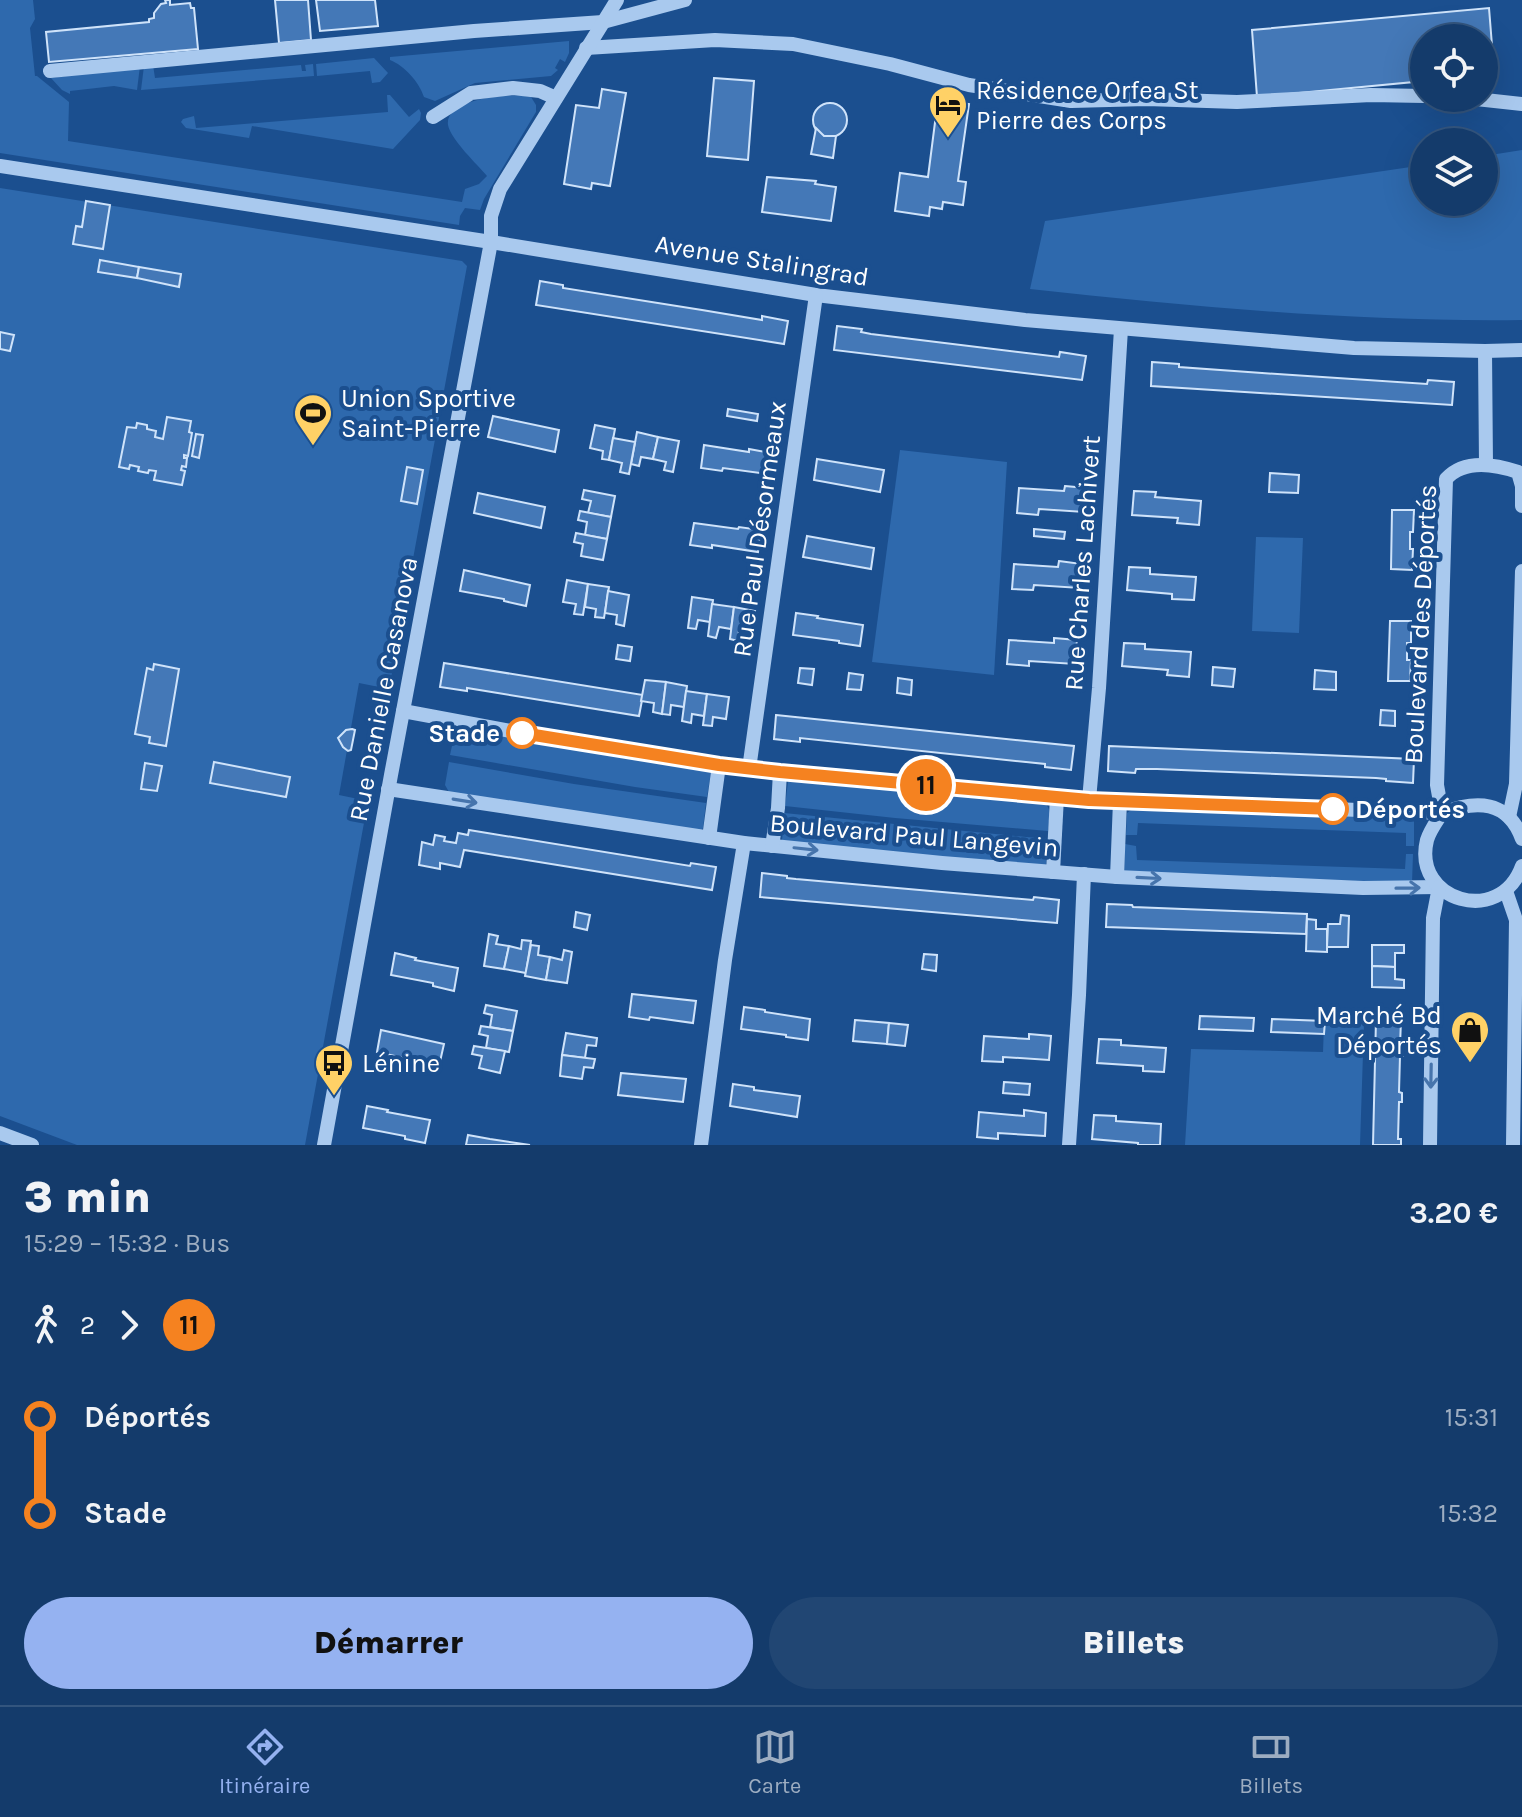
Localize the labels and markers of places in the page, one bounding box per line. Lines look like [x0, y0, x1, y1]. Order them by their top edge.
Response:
place label: Résidence Orfea St Pierre des Corps [976, 75, 1199, 136]
hotel icon: Résidence Orfea St Pierre des Corps [927, 84, 969, 139]
place label: Union Sportive Saint-Pierre [341, 383, 516, 444]
sports icon: Union Sportive Saint-Pierre [292, 392, 334, 447]
place label: Stade [428, 718, 500, 749]
marker: Stade [507, 718, 537, 748]
marker: Déportés [1318, 794, 1348, 824]
place label: Déportés [1355, 794, 1465, 825]
place label: Marché Bd Déportés [1316, 1000, 1442, 1061]
shop icon: Marché Bd Déportés [1449, 1009, 1491, 1064]
bus stop icon: Lénine [313, 1042, 355, 1097]
place label: Lénine [362, 1048, 440, 1079]

